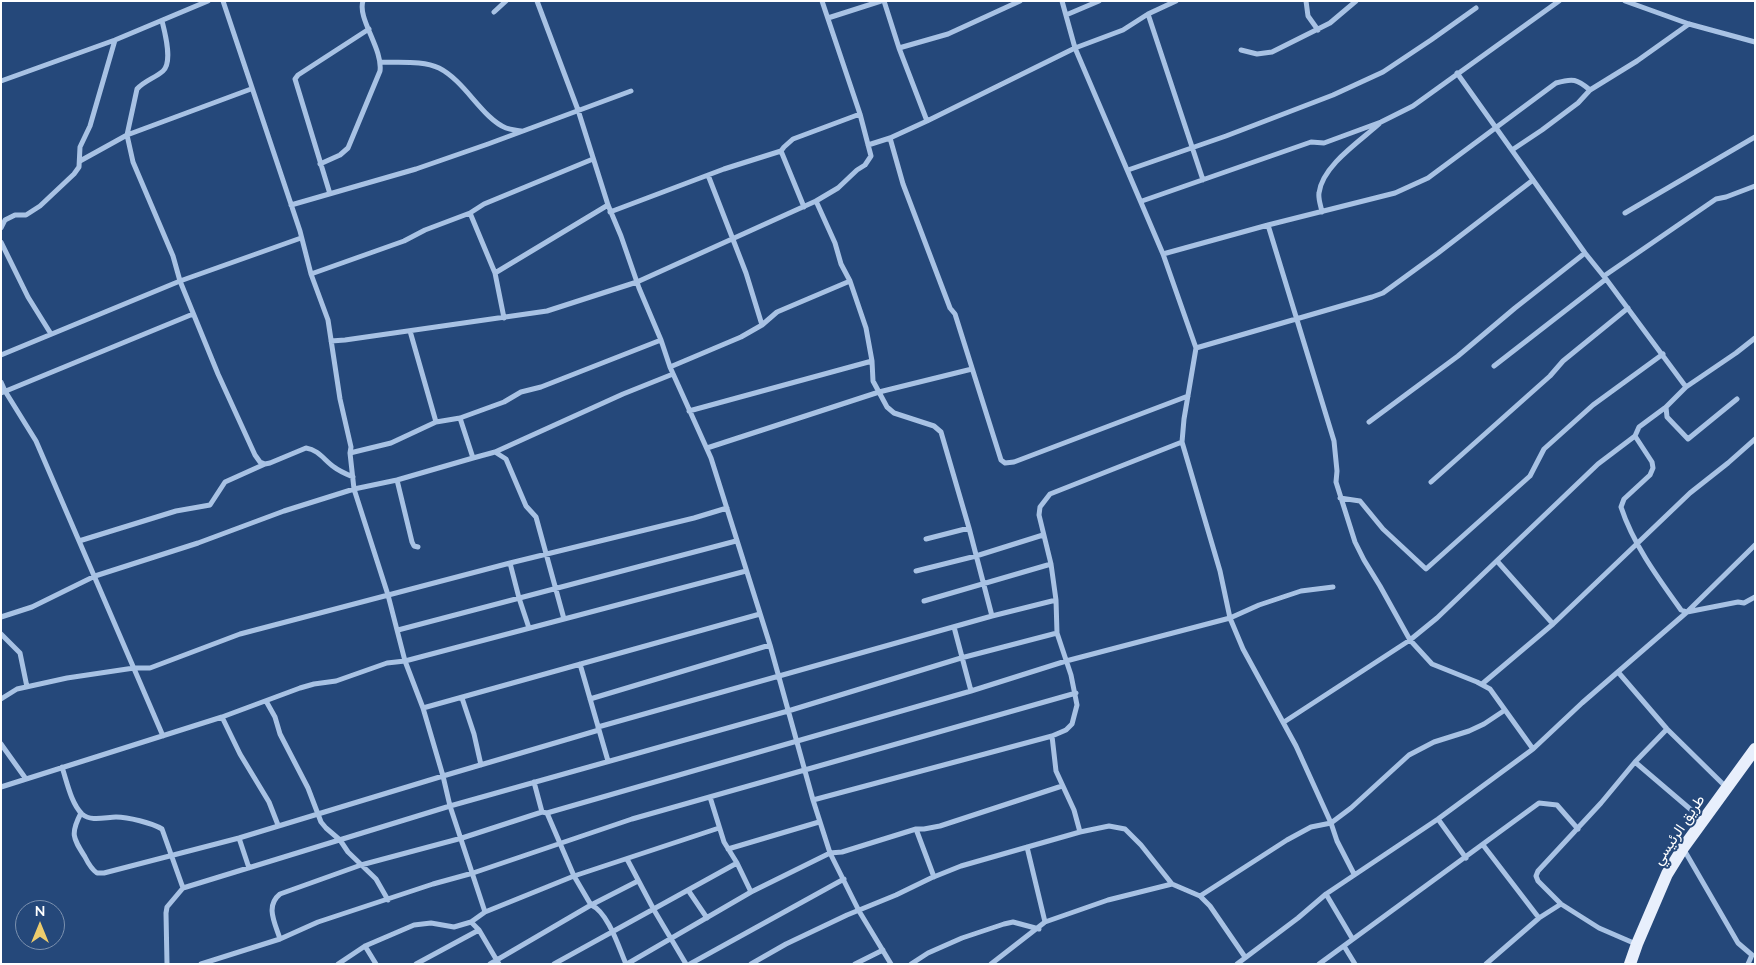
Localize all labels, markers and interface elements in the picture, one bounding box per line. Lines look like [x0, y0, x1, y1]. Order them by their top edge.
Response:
street label: طريق الرئيسي [1649, 792, 1709, 868]
north arrow [15, 900, 65, 950]
text: N [35, 902, 45, 920]

